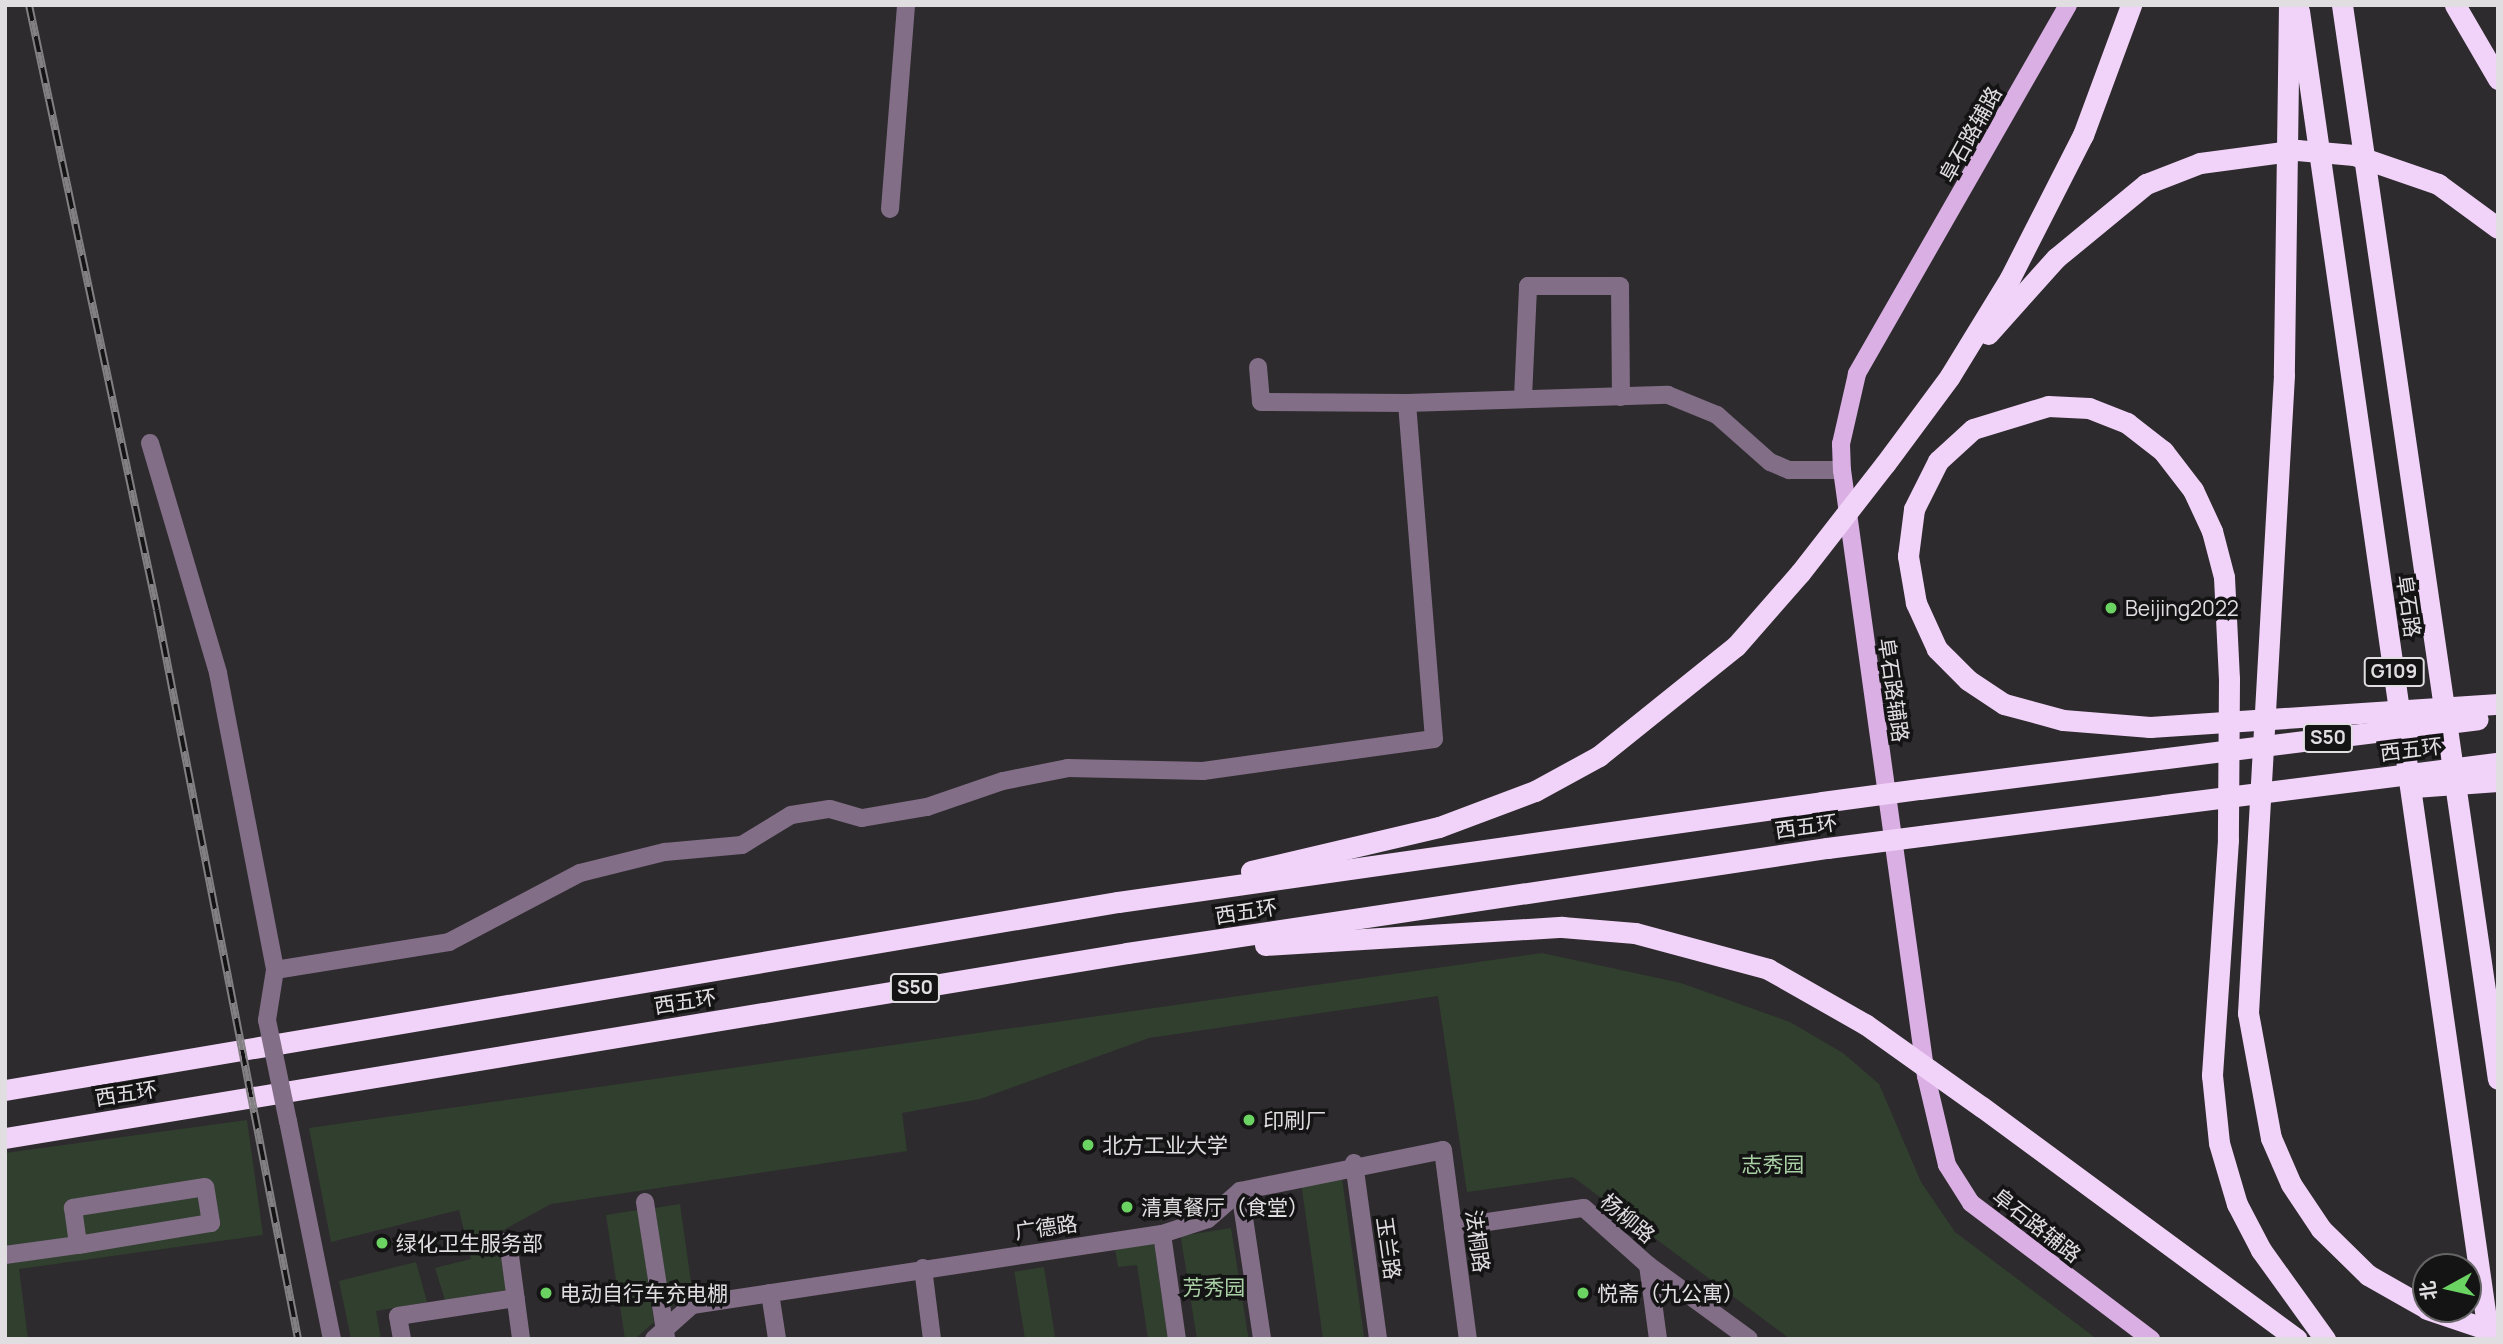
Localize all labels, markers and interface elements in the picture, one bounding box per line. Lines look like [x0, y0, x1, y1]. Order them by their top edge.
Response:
street label: 阜石路辅路 [1934, 82, 2006, 186]
street label: 阜石路 [2392, 573, 2426, 639]
place label: Beijing2022 [2125, 595, 2239, 621]
marker: Beijing2022 [2103, 600, 2119, 616]
street label: 阜石路辅路 [1874, 636, 1914, 744]
road number: G109 [2362, 656, 2426, 688]
road number: S50 [2302, 722, 2354, 754]
street label: 西五环 [2378, 733, 2444, 765]
street label: 西五环 [1773, 809, 1839, 843]
street label: 西五环 [1213, 894, 1279, 928]
road number: S50 [889, 972, 941, 1004]
street label: 西五环 [652, 984, 718, 1018]
street label: 西五环 [93, 1076, 159, 1110]
place label: 印刷厂 [1263, 1107, 1326, 1133]
marker: 印刷厂 [1241, 1112, 1257, 1128]
place label: 北方工业大学 [1102, 1132, 1228, 1158]
marker: 北方工业大学 [1080, 1137, 1096, 1153]
park label: 志秀园 [1742, 1151, 1804, 1177]
street label: 阜石路辅路 [1988, 1183, 2086, 1267]
street label: 杨柳路 [1596, 1188, 1660, 1248]
place label: 清真餐厅（食堂） [1141, 1194, 1309, 1220]
marker: 清真餐厅（食堂） [1119, 1199, 1135, 1215]
street label: 法桐路 [1461, 1208, 1495, 1274]
street label: 广德路 [1013, 1210, 1079, 1244]
street label: 玉兰路 [1372, 1215, 1406, 1281]
place label: 绿化卫生服务部 [396, 1230, 543, 1256]
marker: 绿化卫生服务部 [374, 1235, 390, 1251]
north arrow [2412, 1253, 2482, 1323]
park label: 芳秀园 [1183, 1274, 1245, 1300]
text: 北 [2414, 1279, 2442, 1302]
place label: 电动自行车充电棚 [560, 1280, 728, 1306]
place label: 悦斋（九公寓） [1597, 1280, 1744, 1306]
marker: 电动自行车充电棚 [538, 1285, 554, 1301]
marker: 悦斋（九公寓） [1575, 1285, 1591, 1301]

